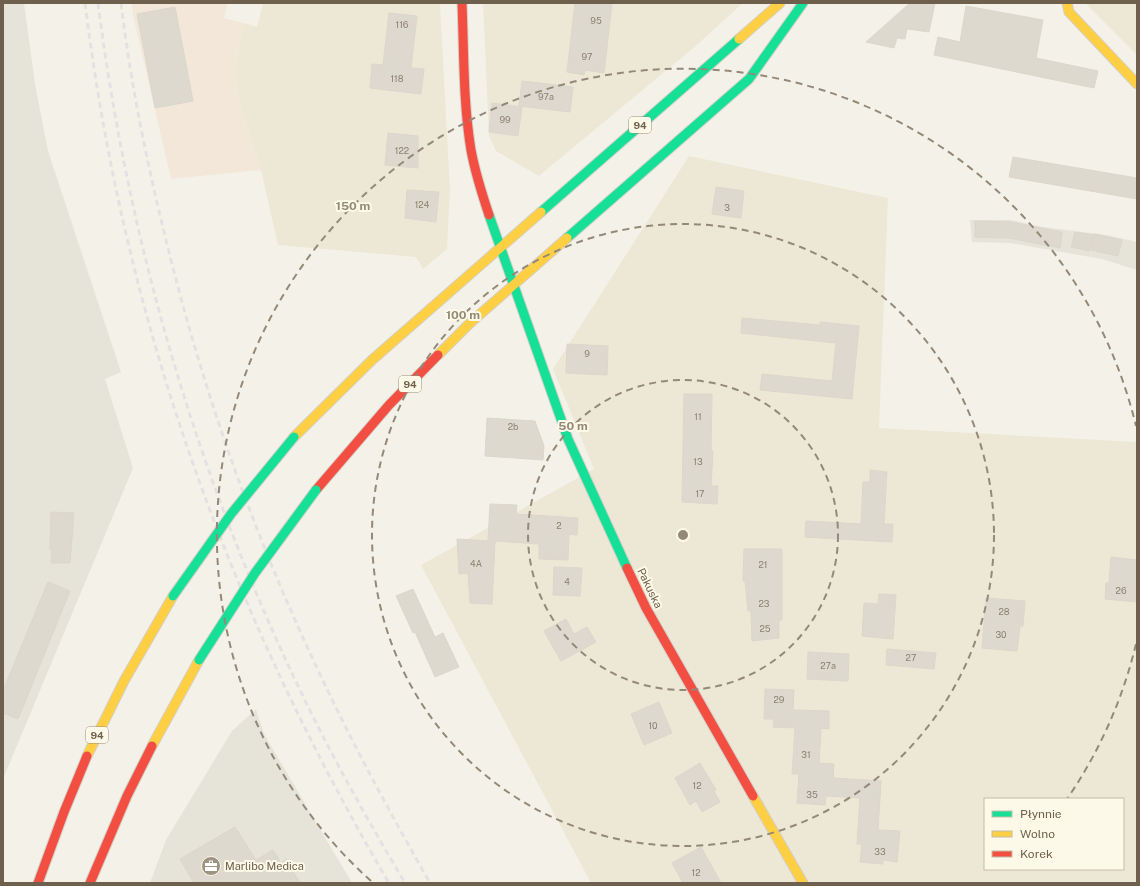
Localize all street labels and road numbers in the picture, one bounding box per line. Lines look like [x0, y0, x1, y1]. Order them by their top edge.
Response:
road number: 94 [629, 117, 651, 133]
road number: 94 [399, 376, 421, 392]
street label: Pakuska [635, 566, 665, 610]
road number: 94 [86, 727, 108, 743]

